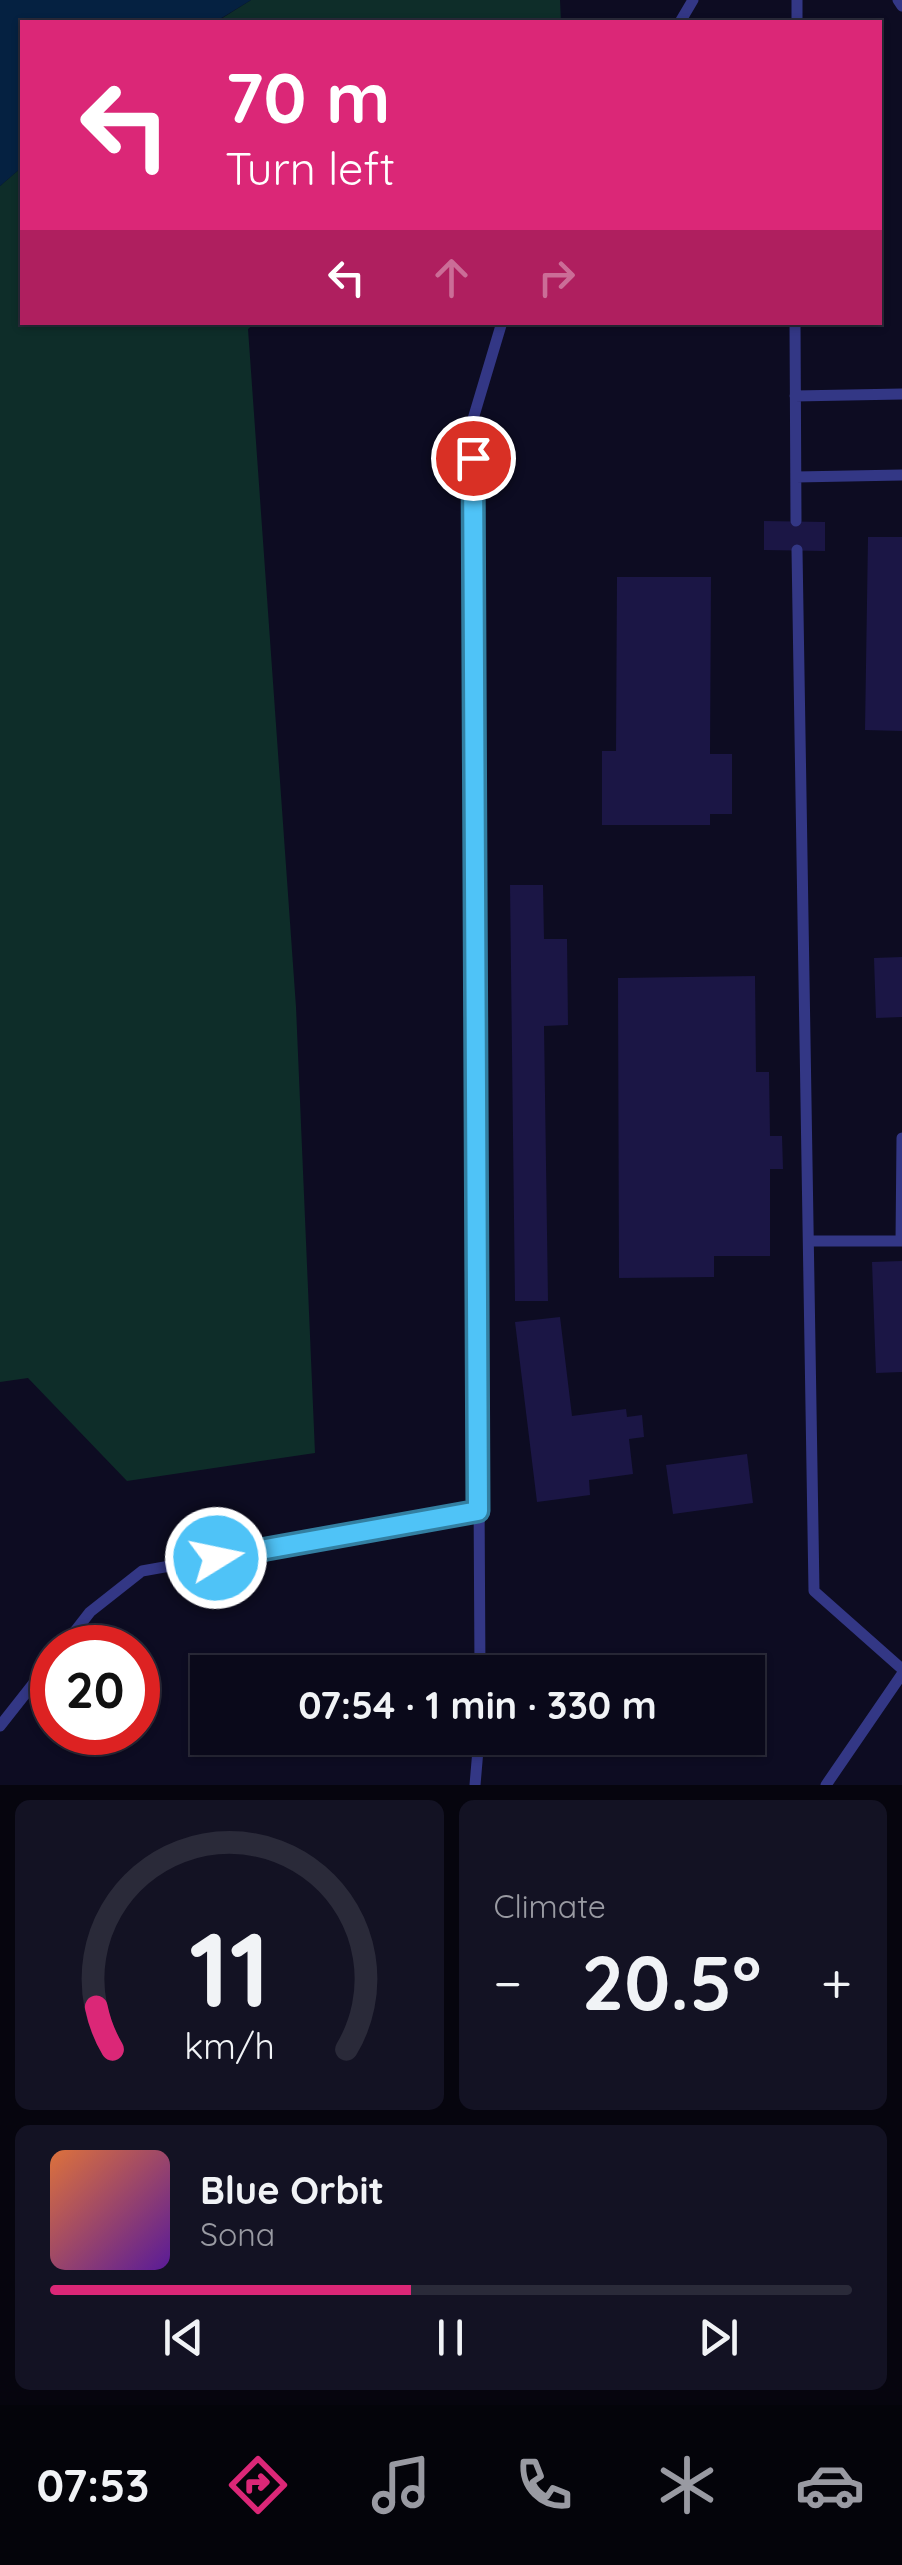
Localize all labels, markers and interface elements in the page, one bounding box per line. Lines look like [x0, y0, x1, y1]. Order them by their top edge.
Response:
text: 70 m [225, 53, 391, 141]
icon: left [60, 60, 190, 190]
text: Turn left [225, 140, 395, 196]
icon: left [319, 250, 374, 305]
icon: ahead [424, 250, 479, 305]
icon: right [529, 250, 584, 305]
pin [431, 416, 516, 501]
icon: arrive [446, 431, 501, 486]
position arrow [164, 1506, 268, 1610]
speed limit sign: 20 [30, 1625, 160, 1755]
text: 07:54 · 1 min · 330 m [298, 1681, 657, 1729]
text: Climate [494, 1886, 606, 1926]
text: 11 [189, 1903, 270, 2033]
text: 20.5° [582, 1935, 762, 2029]
text: − [494, 1948, 522, 2017]
text: + [821, 1948, 852, 2017]
text: km/h [184, 2023, 275, 2068]
text: Blue Orbit [200, 2166, 384, 2214]
text: Sona [200, 2214, 275, 2254]
icon: previous [156, 2310, 211, 2365]
icon: pause [423, 2310, 478, 2365]
icon: next [691, 2310, 746, 2365]
icon: directions [223, 2450, 293, 2520]
icon: music [366, 2450, 436, 2520]
icon: phone [509, 2450, 579, 2520]
icon: climate [652, 2450, 722, 2520]
icon: car [795, 2450, 865, 2520]
text: 07:53 [37, 2457, 149, 2513]

